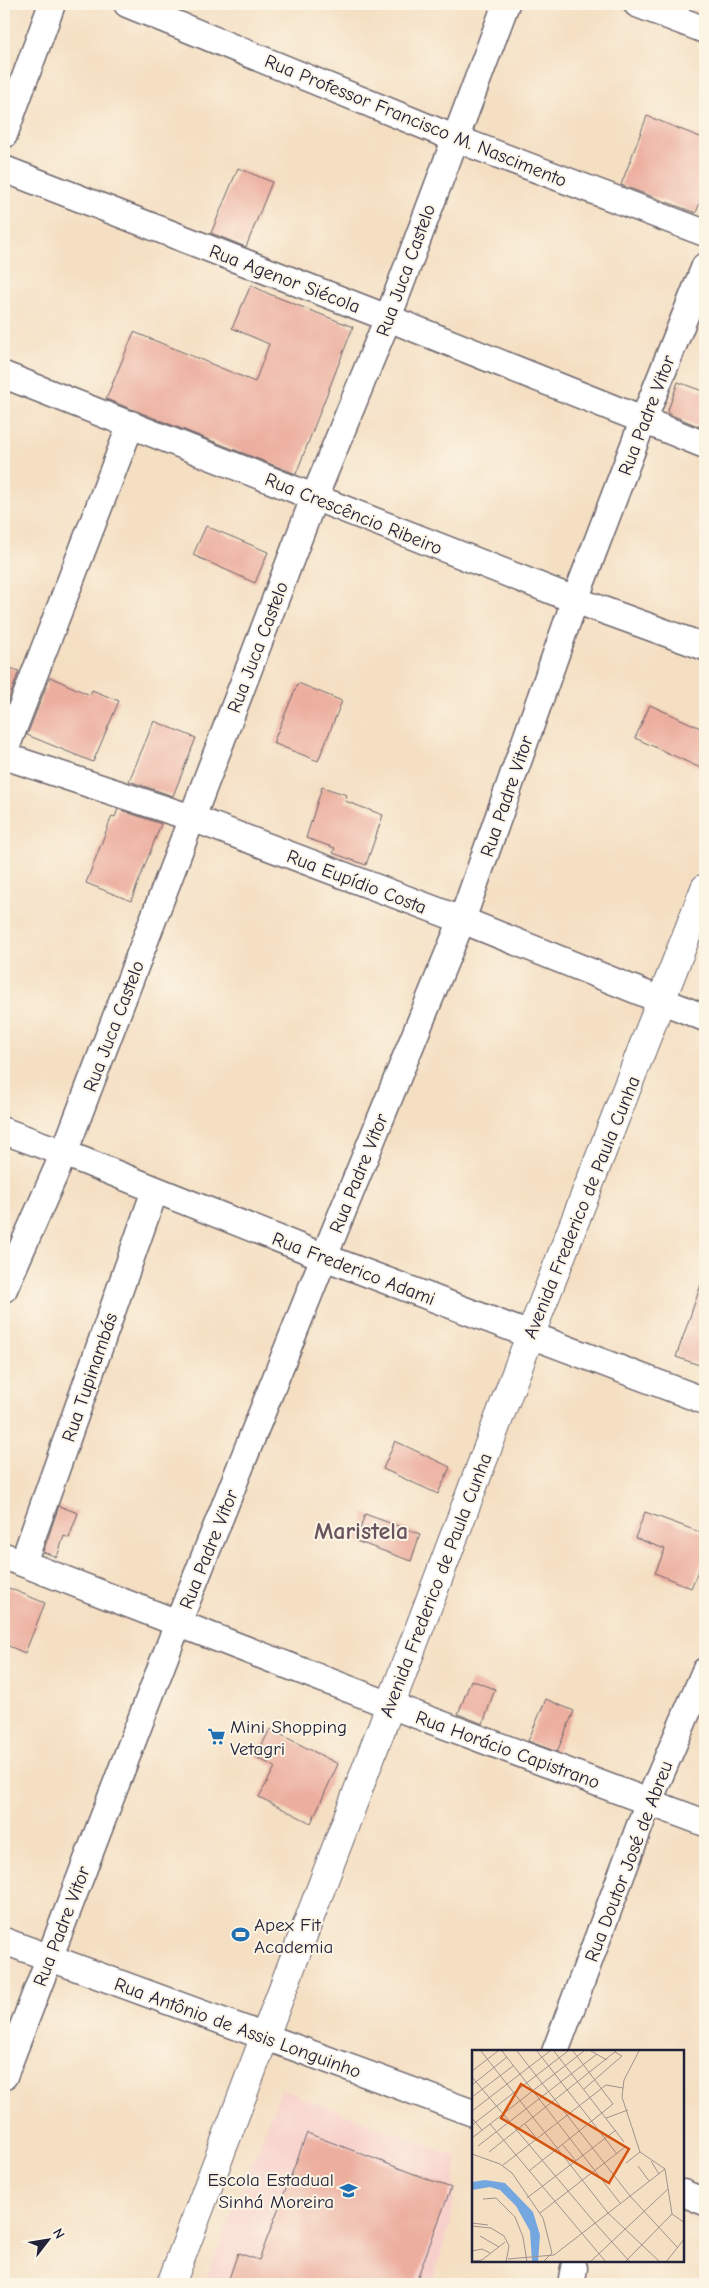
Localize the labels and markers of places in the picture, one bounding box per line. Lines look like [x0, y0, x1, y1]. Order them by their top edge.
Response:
place label: Mini Shopping Vetagri [230, 1716, 347, 1760]
supermarket icon: Mini Shopping Vetagri [206, 1727, 226, 1747]
place label: Apex Fit Academia [254, 1914, 333, 1958]
sports icon: Apex Fit Academia [230, 1925, 250, 1945]
place label: Escola Estadual Sinhá Moreira [207, 2169, 334, 2213]
school or university icon: Escola Estadual Sinhá Moreira [338, 2180, 358, 2200]

